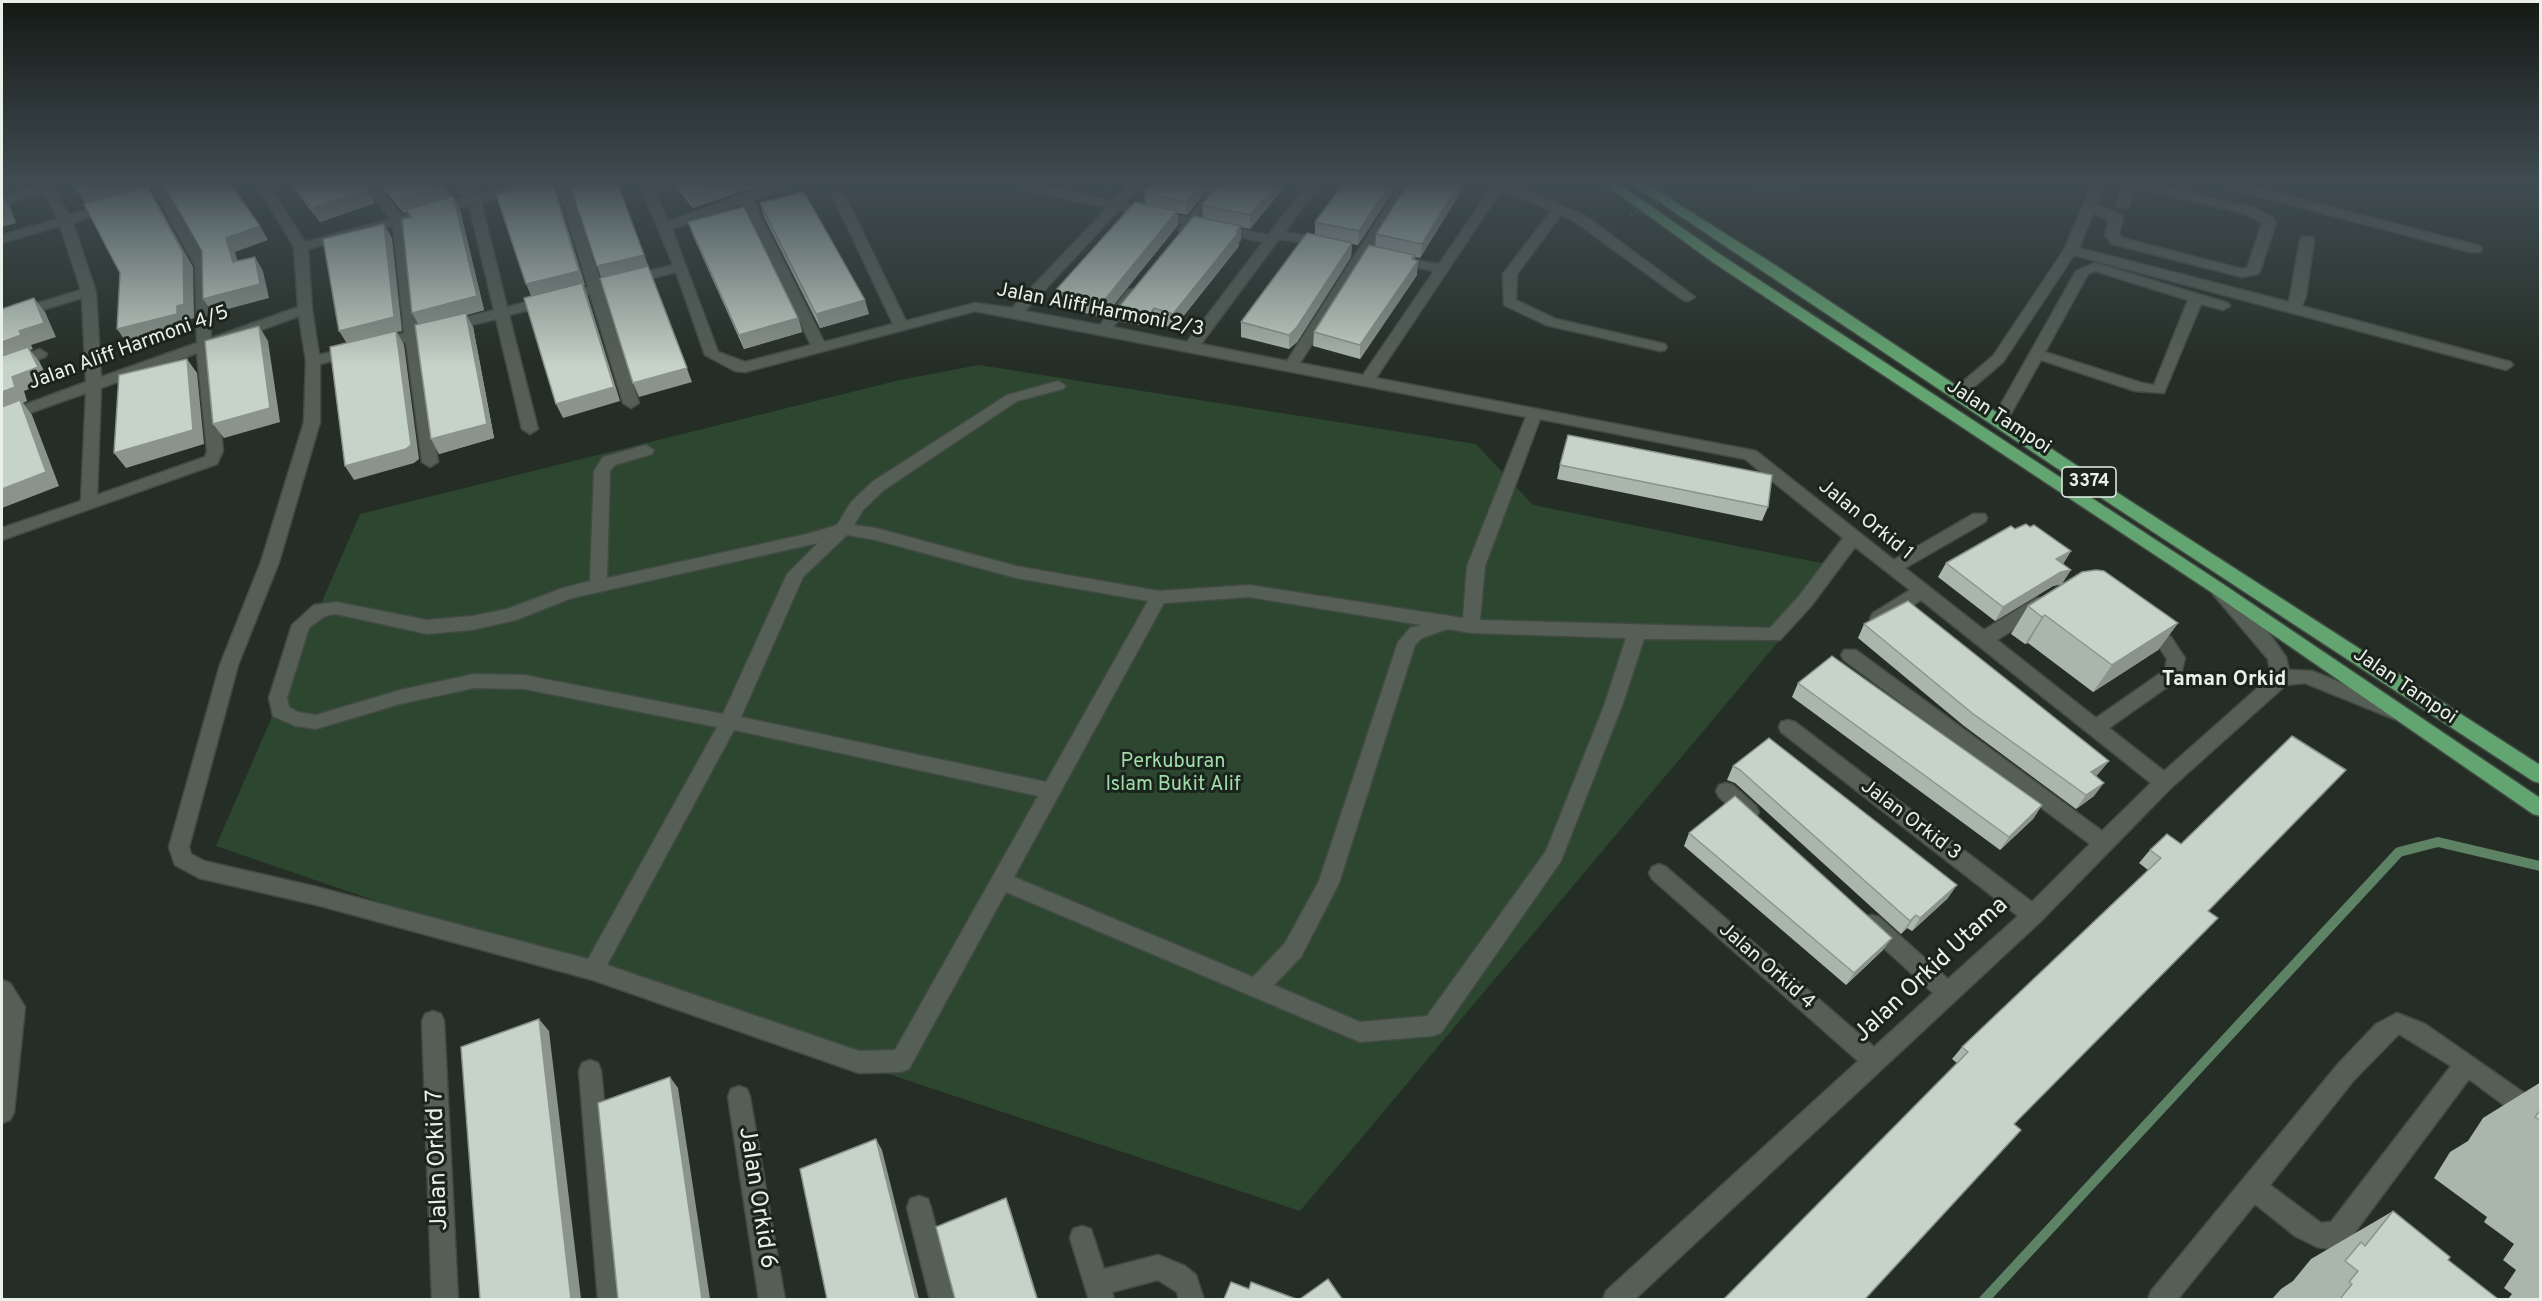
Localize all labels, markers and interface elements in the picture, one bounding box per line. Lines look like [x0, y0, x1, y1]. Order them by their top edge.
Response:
street label: Jalan Aliff Harmoni 2/3 [994, 279, 1206, 343]
street label: Jalan Aliff Harmoni 4/5 [26, 302, 232, 396]
street label: Jalan Tampoi [1941, 375, 2055, 461]
road number: 3374 [2062, 467, 2116, 497]
street label: Jalan Orkid 1 [1813, 476, 1917, 566]
street label: Jalan Tampoi [2348, 644, 2460, 730]
district label: Taman Orkid [2162, 668, 2286, 694]
park label: Perkuburan Islam Bukit Alif [1105, 751, 1241, 798]
street label: Jalan Orkid 3 [1855, 775, 1965, 867]
street label: Jalan Orkid Utama [1849, 892, 2015, 1050]
street label: Jalan Orkid 4 [1713, 919, 1819, 1015]
street label: Jalan Orkid 7 [422, 1089, 456, 1231]
street label: Jalan Orkid 6 [731, 1125, 781, 1271]

